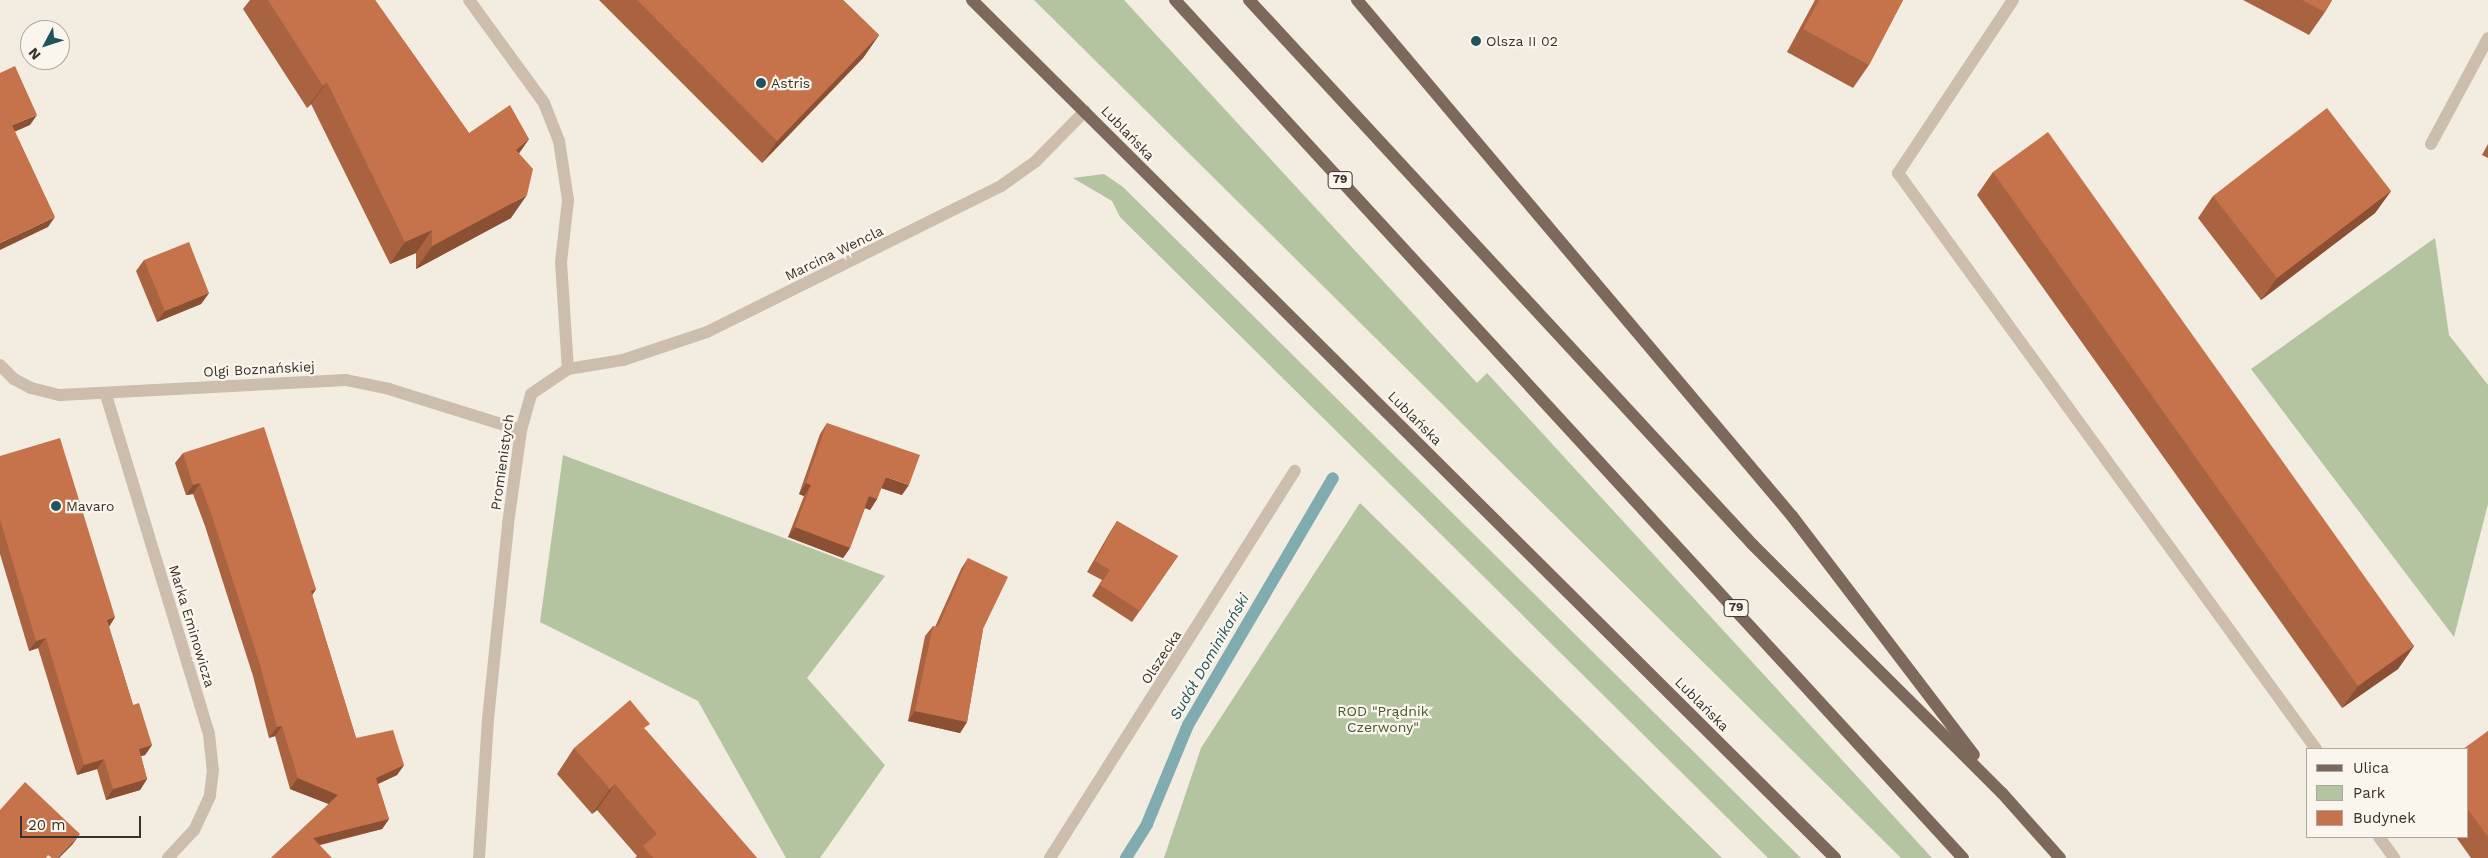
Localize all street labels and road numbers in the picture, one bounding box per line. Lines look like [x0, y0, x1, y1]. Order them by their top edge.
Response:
street label: Lublańska [1098, 102, 1158, 164]
road number: 79 [1328, 170, 1352, 190]
street label: Marcina Wencla [782, 222, 886, 284]
street label: Olgi Boznańskiej [203, 358, 315, 380]
street label: Lublańska [1384, 387, 1446, 449]
street label: Promienistych [487, 413, 517, 511]
street label: Marka Eminowicza [165, 563, 219, 689]
road number: 79 [1724, 598, 1748, 618]
street label: Olszecka [1137, 627, 1185, 687]
street label: Lublańska [1671, 673, 1733, 735]

